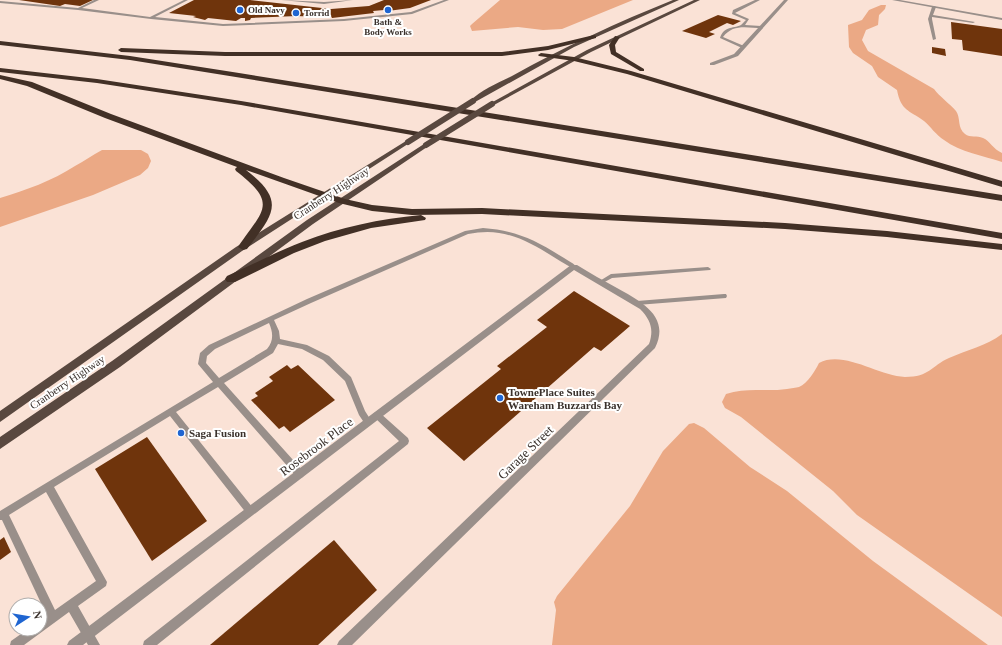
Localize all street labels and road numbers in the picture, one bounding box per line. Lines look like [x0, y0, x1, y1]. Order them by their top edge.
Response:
street label: Cranberry Highway [291, 164, 371, 222]
street label: Cranberry Highway [27, 352, 107, 411]
street label: Rosebrook Place [277, 414, 356, 479]
street label: Garage Street [495, 422, 556, 482]

